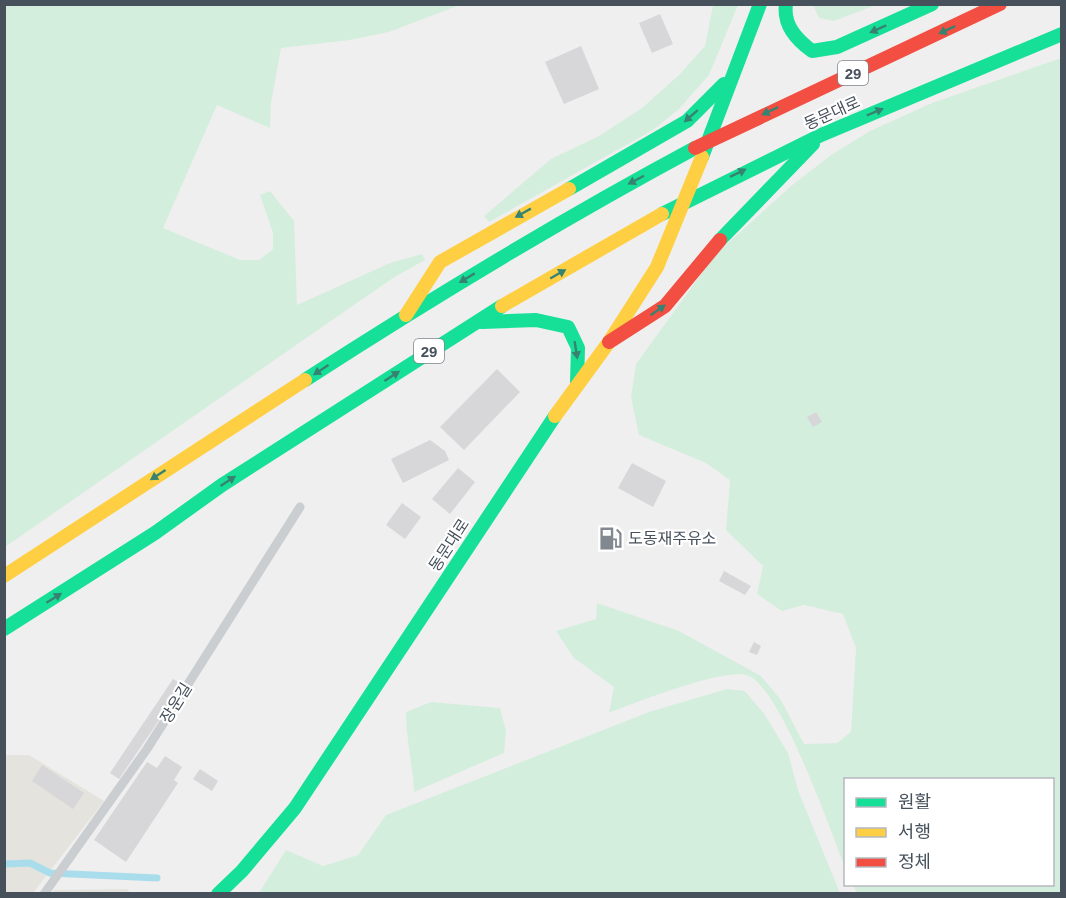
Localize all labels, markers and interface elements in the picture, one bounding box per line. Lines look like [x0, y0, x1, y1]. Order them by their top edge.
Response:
one-way arrow [870, 24, 887, 33]
one-way arrow [938, 24, 956, 34]
road number: 29 [838, 61, 868, 85]
street label: 동문대로 [802, 93, 863, 133]
one-way arrow [761, 107, 778, 116]
one-way arrow [866, 107, 884, 117]
one-way arrow [683, 109, 699, 122]
one-way arrow [729, 169, 746, 178]
one-way arrow [627, 175, 644, 185]
one-way arrow [514, 208, 531, 218]
one-way arrow [550, 269, 567, 279]
one-way arrow [459, 273, 475, 284]
one-way arrow [649, 304, 665, 316]
road number: 29 [414, 339, 444, 363]
one-way arrow [572, 341, 581, 360]
one-way arrow [313, 364, 330, 375]
one-way arrow [384, 370, 400, 381]
one-way arrow [149, 470, 166, 481]
one-way arrow [220, 476, 236, 487]
street label: 동문대로 [426, 515, 472, 574]
fuel station icon: 도동재주유소 [597, 525, 623, 551]
place label: 도동재주유소 [628, 530, 716, 547]
one-way arrow [46, 592, 62, 603]
street label: 장운길 [157, 680, 195, 726]
legend [844, 778, 1054, 886]
text: 원활 [898, 792, 931, 812]
text: 서행 [898, 822, 931, 842]
text: 정체 [898, 852, 931, 872]

